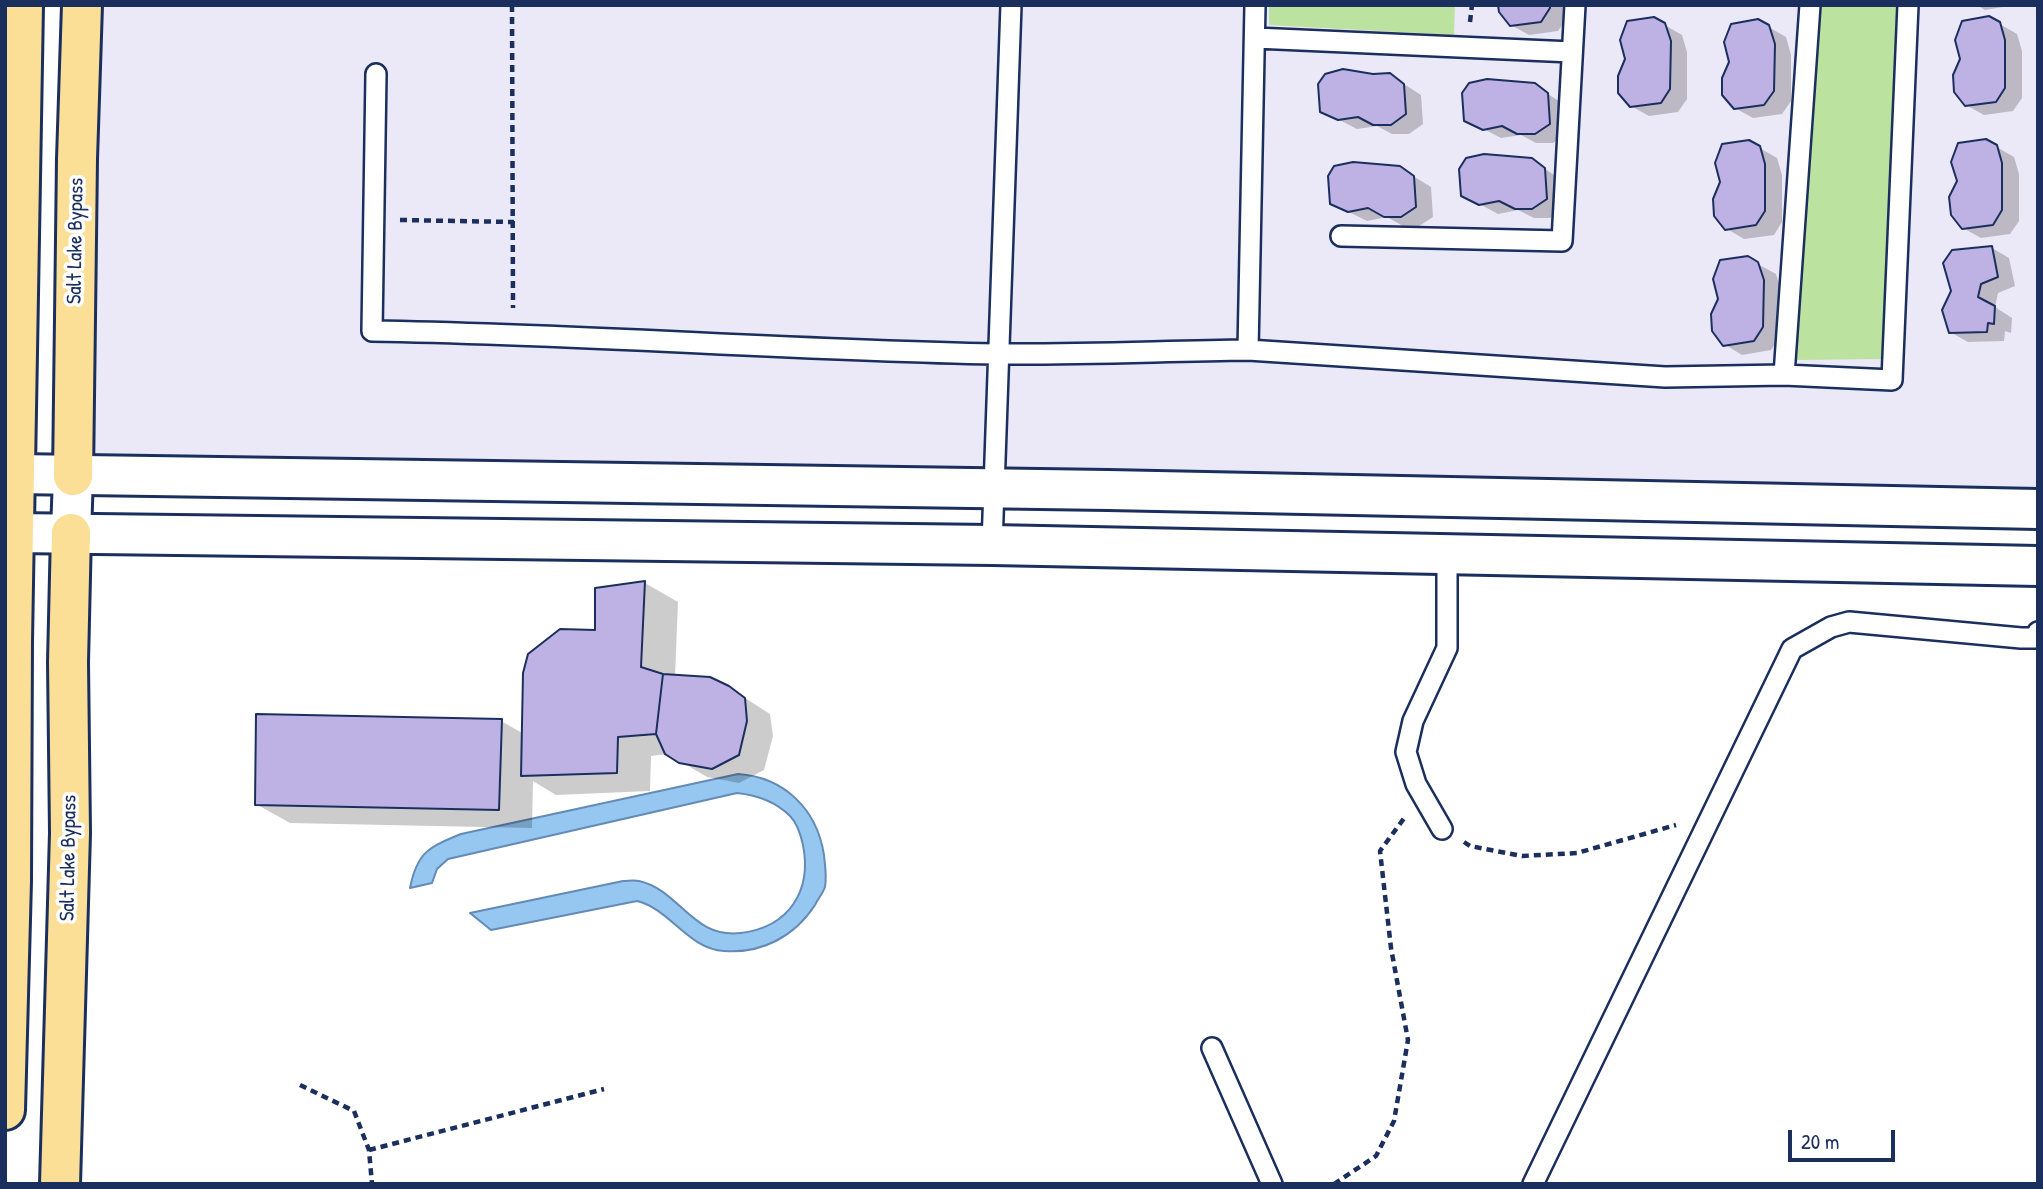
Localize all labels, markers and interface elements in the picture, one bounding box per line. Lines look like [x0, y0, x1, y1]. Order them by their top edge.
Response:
street label: Salt Lake Bypass [62, 178, 90, 304]
street label: Salt Lake Bypass [55, 795, 83, 921]
scale bar [1791, 1116, 1898, 1160]
text: 20 m [1801, 1127, 1839, 1156]

